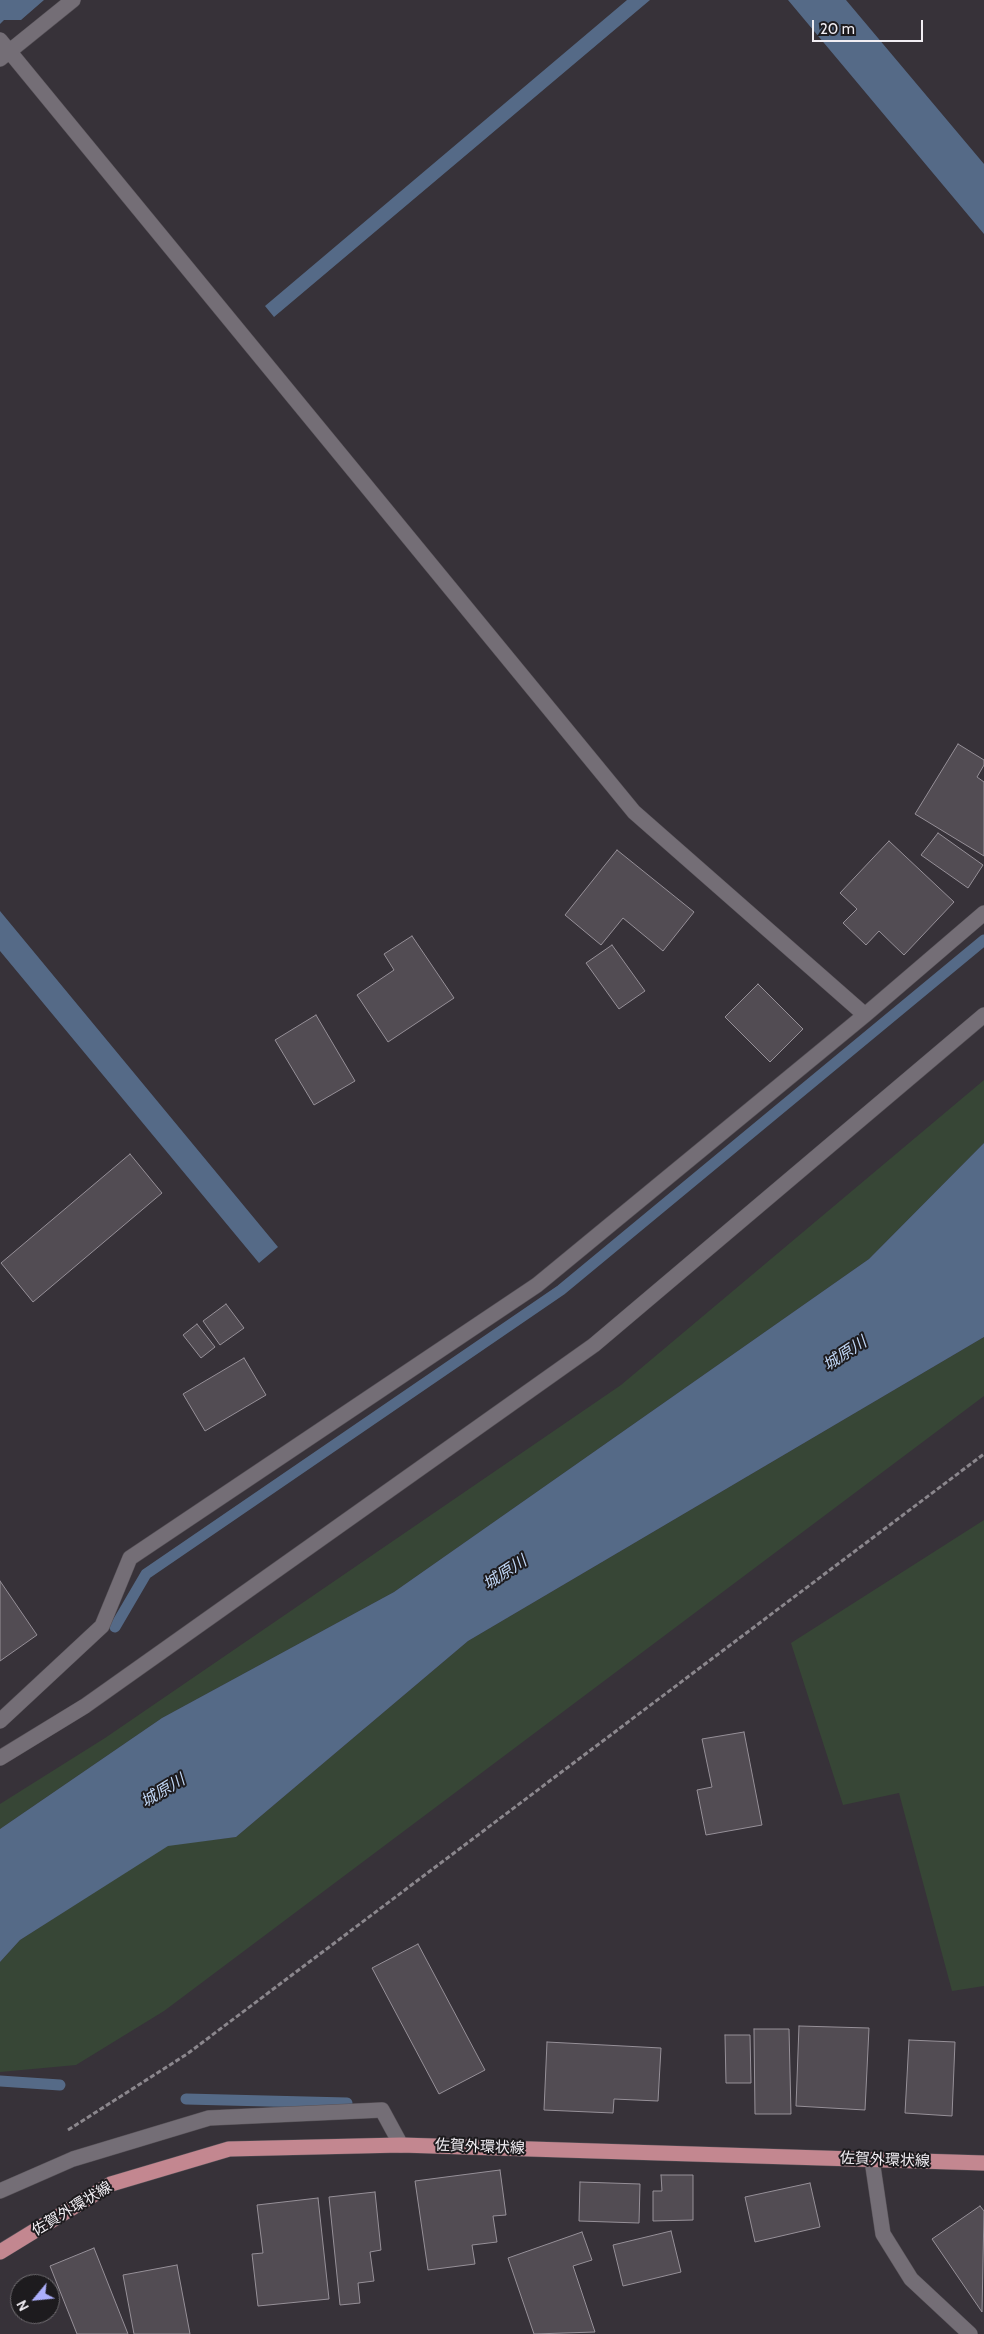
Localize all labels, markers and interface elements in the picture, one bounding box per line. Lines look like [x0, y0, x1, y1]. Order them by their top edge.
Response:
scale bar [814, 10, 925, 42]
text: 20 m [820, 20, 855, 38]
water label: 城原川 [820, 1333, 870, 1375]
water label: 城原川 [480, 1552, 530, 1594]
water label: 城原川 [137, 1770, 189, 1812]
street label: 佐賀外環状線 [435, 2136, 525, 2158]
street label: 佐賀外環状線 [840, 2149, 930, 2171]
street label: 佐賀外環状線 [29, 2178, 115, 2240]
north arrow [10, 2274, 60, 2324]
text: N [12, 2297, 33, 2314]

